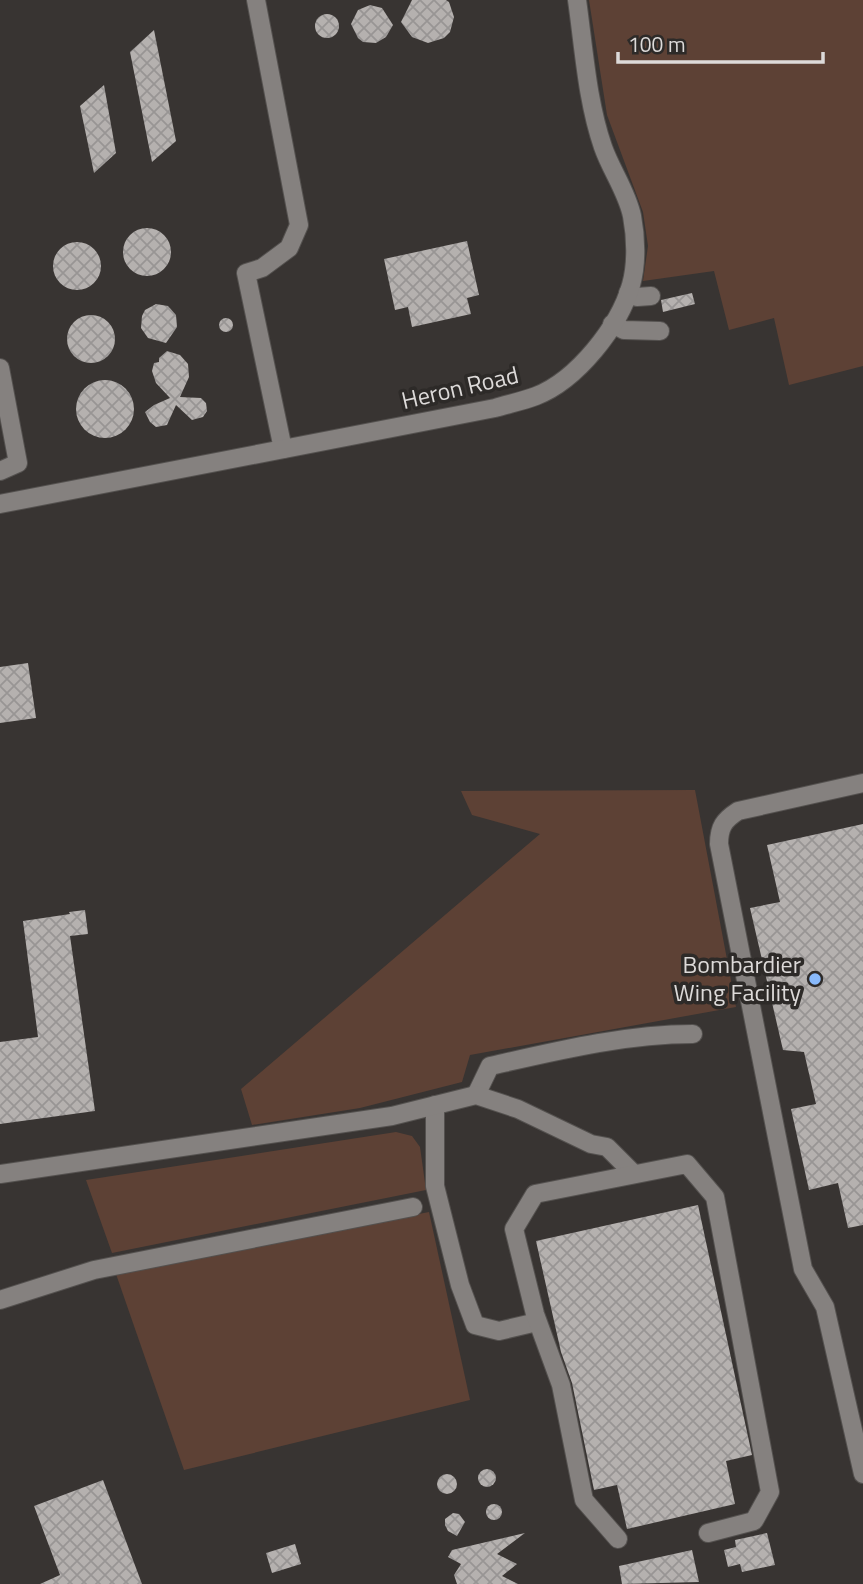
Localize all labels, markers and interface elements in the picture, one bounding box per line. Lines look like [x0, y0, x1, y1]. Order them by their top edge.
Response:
scale bar [618, 21, 823, 65]
text: 100 m [628, 28, 685, 60]
street label: Heron Road [398, 356, 522, 418]
place label: Bombardier Wing Facility [674, 946, 801, 1010]
marker: Bombardier Wing Facility [807, 971, 823, 987]

